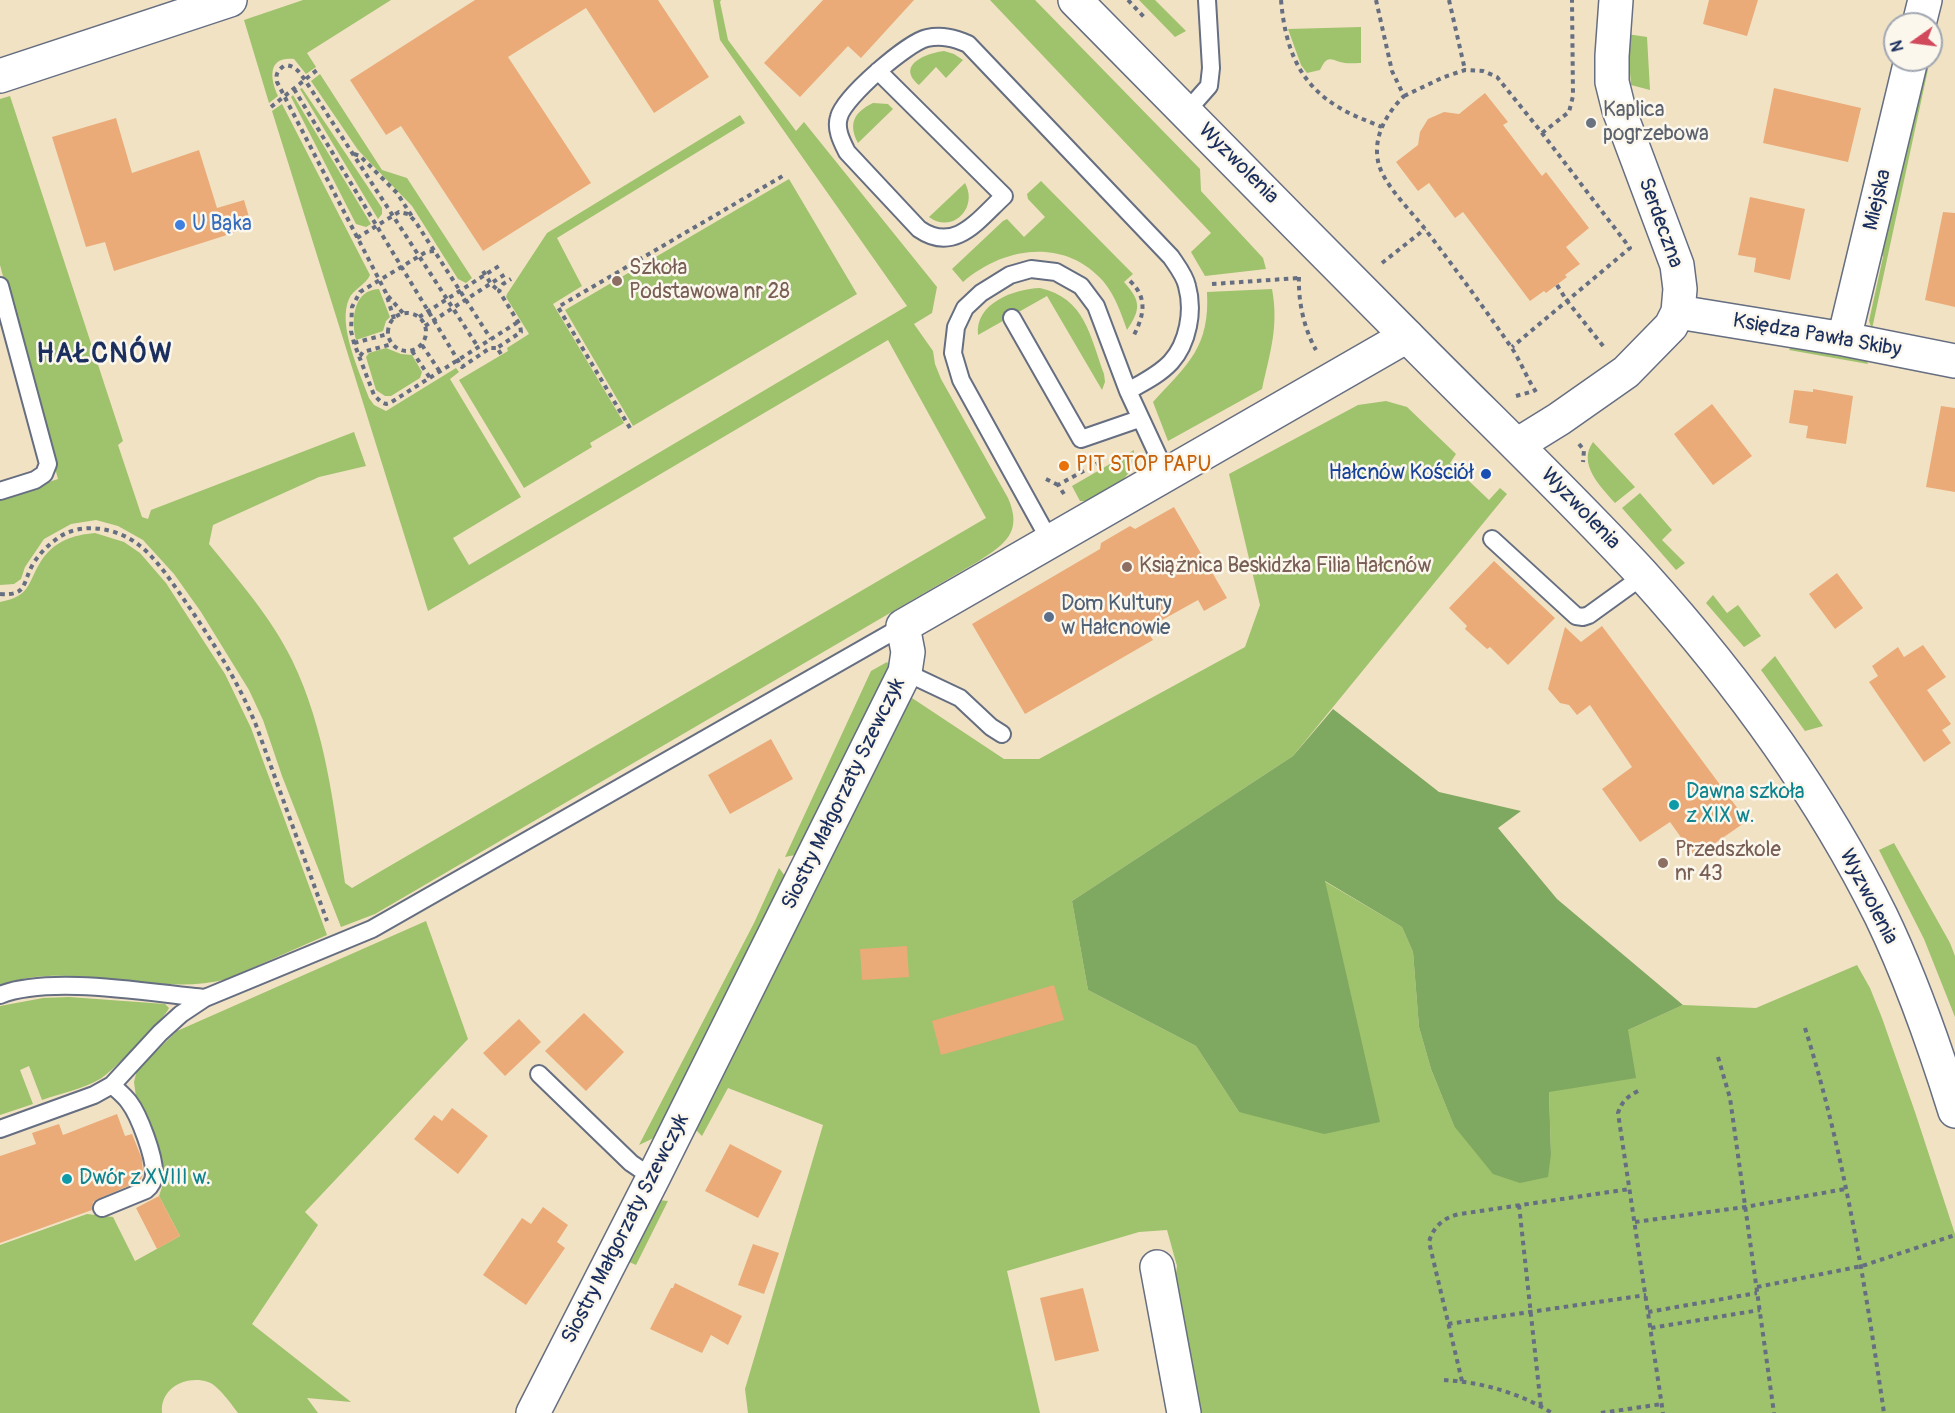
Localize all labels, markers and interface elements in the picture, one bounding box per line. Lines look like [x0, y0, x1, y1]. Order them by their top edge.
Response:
north arrow [1883, 12, 1943, 72]
text: N [1886, 38, 1908, 54]
place label: Kaplica pogrzebowa [1603, 98, 1709, 148]
marker: Kaplica pogrzebowa [1584, 116, 1598, 130]
street label: Wyzwolenia [1192, 118, 1284, 210]
street label: Miejska [1859, 167, 1897, 233]
street label: Serdeczna [1632, 175, 1688, 271]
place label: U Bąka [192, 212, 252, 238]
marker: U Bąka [173, 218, 187, 232]
place label: Szkoła Podstawowa nr 28 [629, 256, 790, 306]
marker: Szkoła Podstawowa nr 28 [610, 274, 624, 288]
street label: Księdza Pawła Skiby [1731, 309, 1903, 363]
district label: HAŁCNÓW [37, 339, 173, 371]
place label: PIT STOP PAPU [1076, 453, 1212, 479]
marker: PIT STOP PAPU [1057, 459, 1071, 473]
place label: Hałcnów Kościół [1329, 461, 1474, 487]
street label: Wyzwolenia [1535, 463, 1625, 555]
marker: Hałcnów Kościół [1479, 467, 1493, 481]
place label: Książnica Beskidzka Filia Hałcnów [1139, 554, 1432, 580]
marker: Książnica Beskidzka Filia Hałcnów [1120, 560, 1134, 574]
place label: Dom Kultury w Hałcnowie [1061, 592, 1172, 642]
marker: Dom Kultury w Hałcnowie [1042, 610, 1056, 624]
street label: Siostry Małgorzaty Szewczyk [777, 674, 911, 914]
place label: Dawna szkoła z XIX w. [1686, 780, 1805, 830]
marker: Dawna szkoła z XIX w. [1667, 798, 1681, 812]
place label: Przedszkole nr 43 [1675, 838, 1781, 888]
street label: Wyzwolenia [1833, 845, 1903, 949]
marker: Przedszkole nr 43 [1656, 856, 1670, 870]
street label: Siostry Małgorzaty Szewczyk [557, 1110, 695, 1348]
place label: Dwór z XVIII w. [79, 1166, 211, 1192]
marker: Dwór z XVIII w. [60, 1172, 74, 1186]

